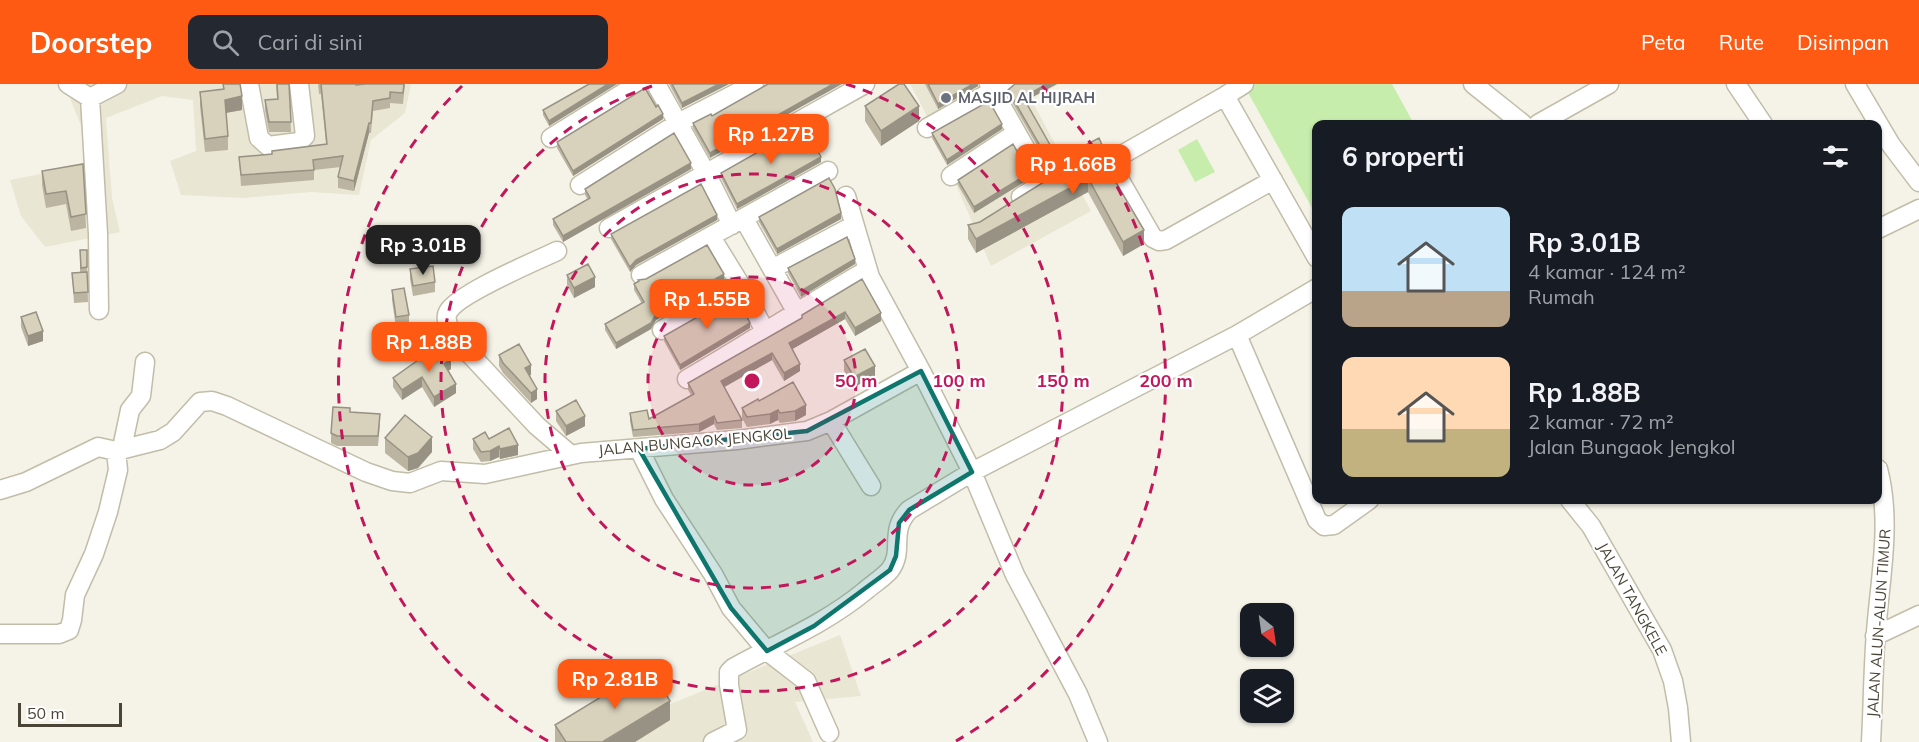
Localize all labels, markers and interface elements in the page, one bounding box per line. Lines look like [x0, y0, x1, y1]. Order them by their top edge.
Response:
search box [188, 15, 608, 69]
text: Doorstep [30, 25, 152, 60]
icon: search [209, 26, 242, 59]
text: Cari di sini [257, 28, 363, 56]
text: Peta [1641, 29, 1686, 55]
text: Rute [1719, 29, 1764, 55]
text: Disimpan [1797, 29, 1889, 55]
place label: MASJID AL HIJRAH [958, 88, 1095, 107]
marker: MASJID AL HIJRAH [939, 91, 953, 105]
pin: Rp 1.27B [709, 114, 833, 165]
text: Rp 1.27B [728, 121, 814, 146]
text: 6 properti [1342, 140, 1464, 173]
icon: filters [1819, 140, 1852, 173]
pin: Rp 1.66B [1011, 144, 1135, 195]
text: Rp 1.66B [1030, 151, 1116, 176]
pin: Rp 3.01B [361, 225, 485, 276]
text: Rp 3.01B [1528, 226, 1641, 259]
icon: home [1390, 231, 1462, 303]
text: Rp 3.01B [380, 232, 466, 257]
text: 4 kamar · 124 m² [1528, 259, 1686, 284]
pin: Rp 1.55B [645, 279, 769, 330]
text: Rumah [1528, 284, 1595, 309]
text: Rp 1.55B [664, 286, 750, 311]
pin: Rp 1.88B [367, 322, 491, 373]
text: Rp 1.88B [386, 329, 472, 354]
text: 50 m [835, 369, 877, 392]
text: 100 m [932, 369, 986, 392]
text: 150 m [1036, 369, 1090, 392]
text: 200 m [1139, 369, 1193, 392]
centre of rings [742, 371, 762, 391]
text: Rp 1.88B [1528, 376, 1641, 409]
icon: home [1390, 381, 1462, 453]
text: 2 kamar · 72 m² [1528, 409, 1674, 434]
street label: JALAN BUNGAOK JENGKOL [598, 424, 792, 459]
text: Jalan Bungaok Jengkol [1528, 434, 1736, 459]
street label: JALAN ALUN-ALUN TIMUR [1862, 528, 1895, 718]
street label: JALAN TANGKELE [1593, 539, 1671, 659]
north arrow [1240, 603, 1294, 657]
map controls [1240, 603, 1294, 723]
pin: Rp 2.81B [553, 659, 677, 710]
text: Rp 2.81B [572, 666, 658, 691]
button: layers [1240, 669, 1294, 723]
scale bar [18, 700, 122, 728]
text: 50 m [27, 703, 64, 723]

